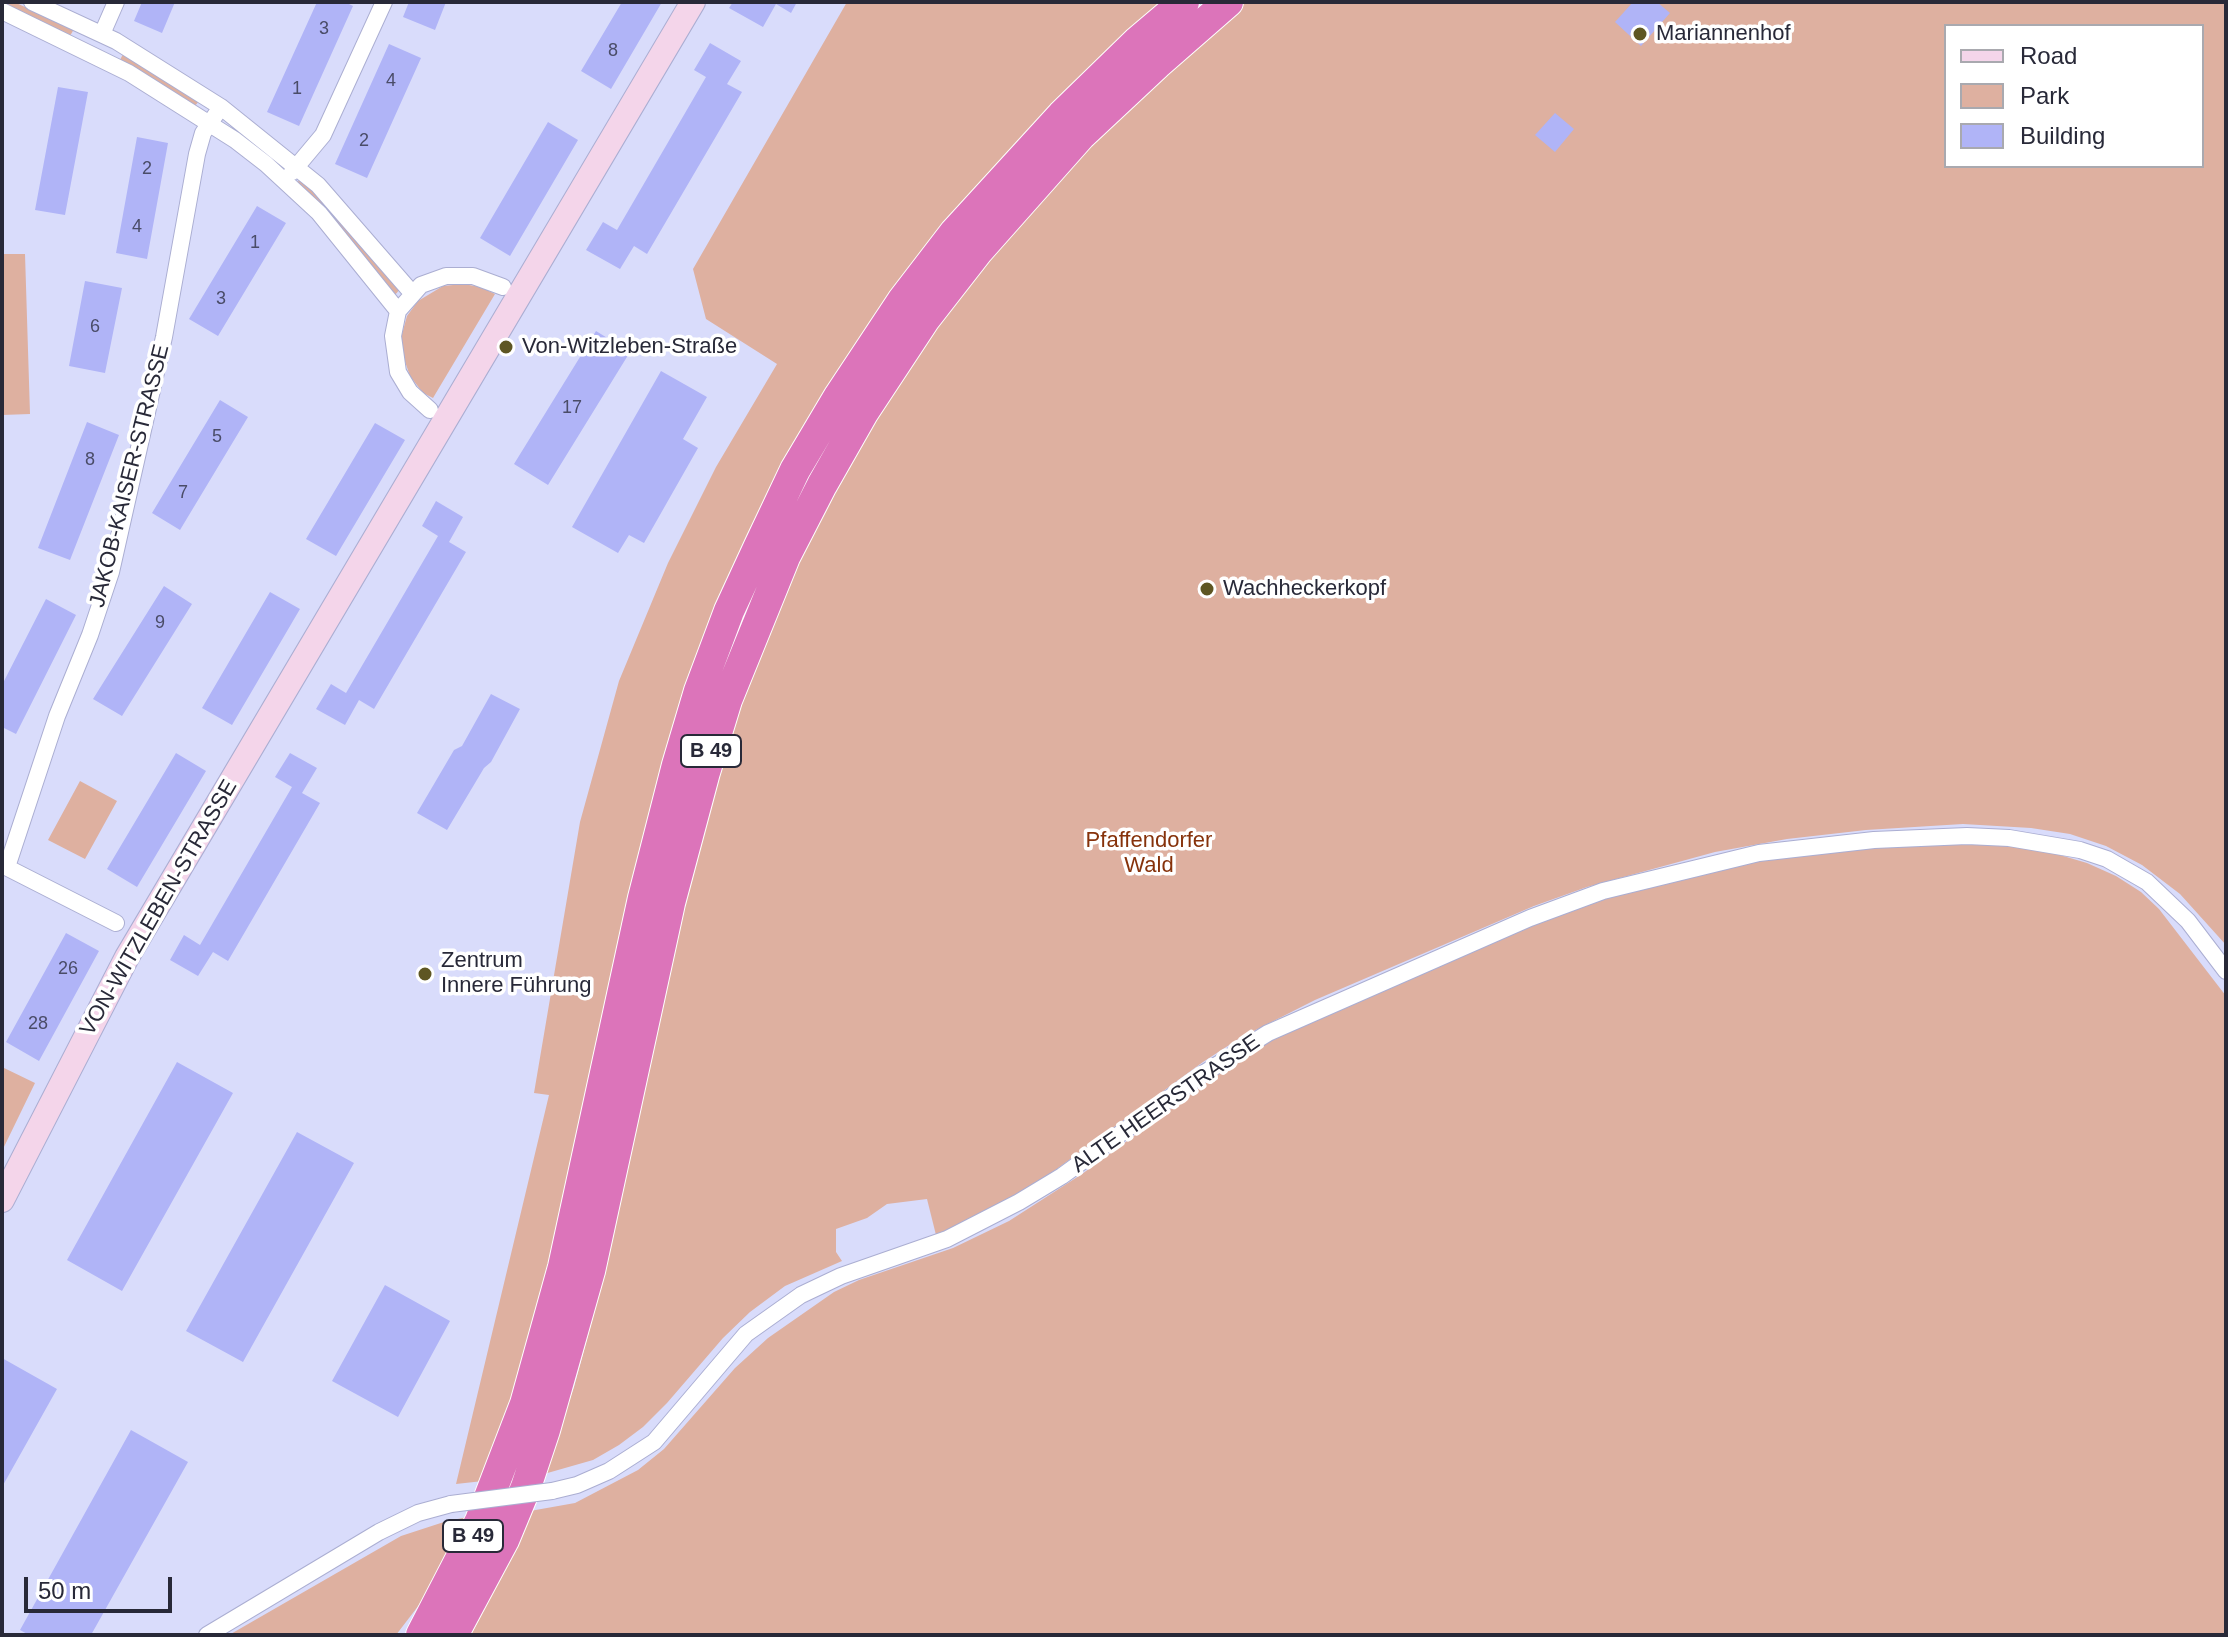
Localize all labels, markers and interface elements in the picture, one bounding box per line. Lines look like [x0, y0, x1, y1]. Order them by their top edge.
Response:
house number: 3 [319, 18, 329, 40]
place label: Mariannenhof [1656, 21, 1791, 47]
legend [1944, 24, 2204, 168]
marker: Mariannenhof [1631, 25, 1649, 43]
house number: 8 [608, 40, 618, 62]
text: Road [2020, 42, 2077, 69]
house number: 4 [386, 70, 396, 92]
house number: 1 [292, 78, 302, 100]
text: Park [2020, 82, 2069, 109]
text: Building [2020, 122, 2105, 149]
house number: 2 [359, 130, 369, 152]
house number: 2 [142, 158, 152, 180]
house number: 4 [132, 216, 142, 238]
house number: 1 [250, 232, 260, 254]
house number: 3 [216, 288, 226, 310]
house number: 6 [90, 316, 100, 338]
place label: Von-Witzleben-Straße [522, 334, 737, 360]
marker: Von-Witzleben-Straße [497, 338, 515, 356]
street label: JAKOB-KAISER-STRASSE [85, 342, 175, 610]
house number: 17 [562, 397, 582, 419]
house number: 5 [212, 426, 222, 448]
house number: 8 [85, 449, 95, 471]
house number: 7 [178, 482, 188, 504]
place label: Wachheckerkopf [1223, 576, 1386, 602]
marker: Wachheckerkopf [1198, 580, 1216, 598]
house number: 9 [155, 612, 165, 634]
road number: B 49 [681, 735, 741, 767]
street label: VON-WITZLEBEN-STRASSE [75, 775, 243, 1041]
park label: Pfaffendorfer Wald [1086, 828, 1212, 880]
place label: Zentrum Innere Führung [441, 948, 591, 1000]
house number: 26 [58, 958, 78, 980]
marker: Zentrum Innere Führung [416, 965, 434, 983]
house number: 28 [28, 1013, 48, 1035]
street label: ALTE HEERSTRASSE [1067, 1029, 1265, 1179]
road number: B 49 [443, 1520, 503, 1552]
scale bar [28, 1561, 176, 1611]
text: 50 m [38, 1577, 91, 1604]

